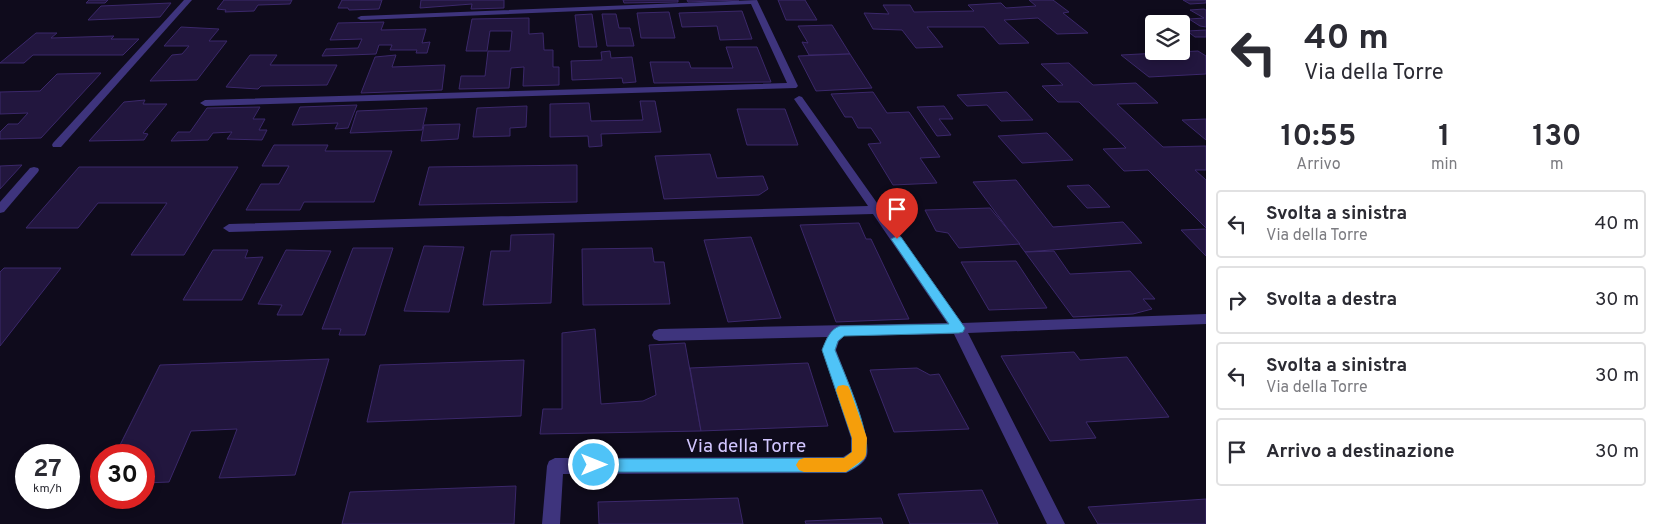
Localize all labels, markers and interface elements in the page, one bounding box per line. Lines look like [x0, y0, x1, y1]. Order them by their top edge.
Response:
map controls [1145, 15, 1190, 60]
button: layers [1145, 15, 1190, 60]
text: 40 m [1304, 17, 1389, 61]
icon: left [1221, 20, 1286, 85]
text: Via della Torre [1304, 60, 1444, 87]
text: 10:55 [1281, 119, 1356, 156]
text: 1 [1438, 119, 1450, 156]
text: 130 [1532, 119, 1581, 156]
text: Arrivo [1296, 155, 1341, 175]
text: min [1431, 155, 1458, 175]
text: m [1550, 155, 1564, 175]
pin [876, 188, 918, 239]
icon: arrive [883, 195, 911, 223]
text: Svolta a sinistra [1266, 202, 1407, 226]
icon: left [1223, 210, 1251, 238]
text: 40 m [1594, 212, 1639, 236]
text: Via della Torre [1266, 226, 1368, 246]
icon: right [1223, 286, 1251, 314]
text: Svolta a destra [1266, 288, 1397, 312]
text: 30 m [1595, 288, 1639, 312]
text: Svolta a sinistra [1266, 354, 1407, 378]
icon: left [1223, 362, 1251, 390]
text: 30 m [1595, 364, 1639, 388]
text: Via della Torre [1266, 378, 1368, 398]
street label: Via della Torre [686, 435, 806, 459]
position arrow [567, 438, 619, 490]
icon: arrive [1223, 438, 1251, 466]
text: Arrivo a destinazione [1266, 440, 1455, 464]
text: 30 m [1595, 440, 1639, 464]
speed limit sign: 30 [90, 444, 155, 509]
text: 27 [33, 454, 62, 486]
text: km/h [33, 481, 62, 497]

